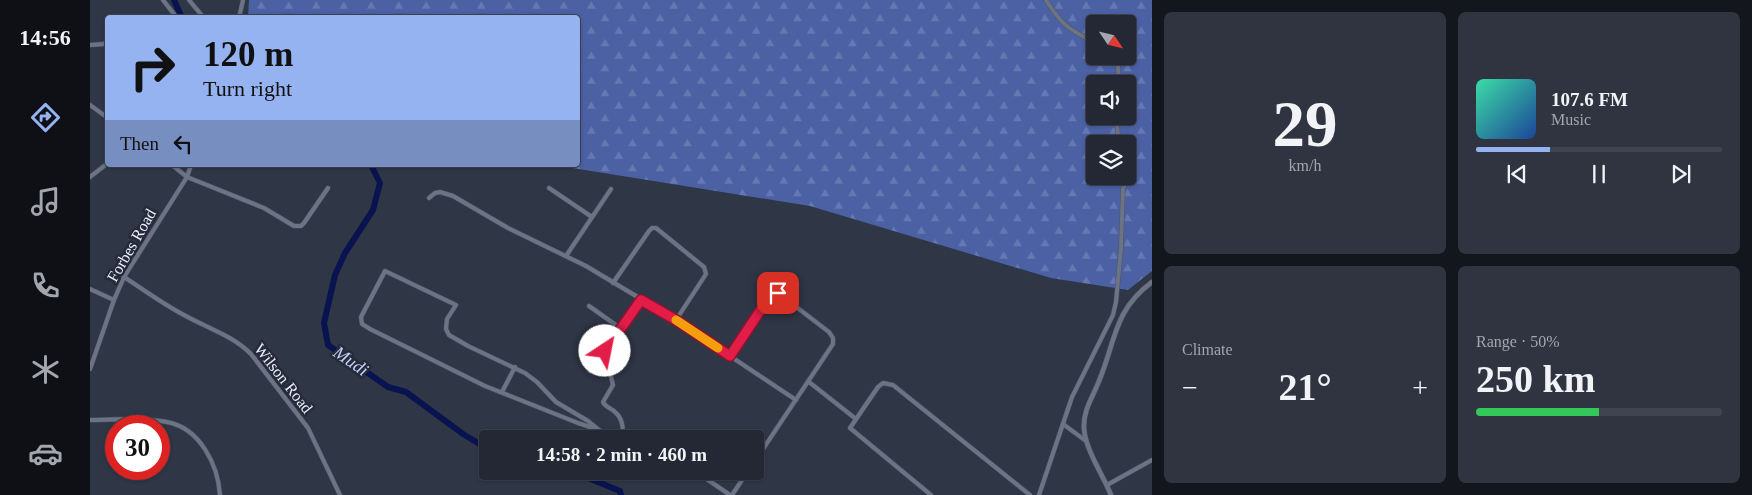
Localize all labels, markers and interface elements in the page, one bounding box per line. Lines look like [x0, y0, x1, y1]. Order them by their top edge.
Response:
north arrow [1086, 15, 1136, 65]
map controls [1086, 15, 1136, 185]
text: 14:56 [19, 25, 71, 50]
icon: right [120, 35, 185, 100]
text: 120 m [203, 35, 293, 74]
button: sound [1086, 75, 1136, 125]
text: Turn right [203, 76, 292, 101]
text: 29 [1273, 88, 1338, 160]
text: 107.6 FM [1551, 89, 1628, 110]
icon: directions [28, 100, 63, 135]
text: Music [1551, 111, 1591, 128]
icon: left [169, 130, 197, 158]
text: Then [120, 133, 159, 154]
button: layers [1086, 135, 1136, 185]
text: km/h [1289, 157, 1321, 174]
icon: previous [1503, 160, 1531, 188]
icon: pause [1585, 160, 1613, 188]
icon: next [1667, 160, 1695, 188]
icon: music [28, 184, 63, 219]
street label: Forbes Road [104, 206, 159, 285]
icon: phone [28, 268, 63, 303]
pin [757, 272, 799, 314]
icon: arrive [764, 279, 792, 307]
position arrow [578, 324, 630, 376]
text: Range · 50% [1476, 333, 1560, 350]
street label: Wilson Road [251, 340, 316, 416]
water label: Mudi [329, 341, 372, 380]
text: Climate [1182, 341, 1233, 358]
icon: climate [28, 352, 63, 387]
text: 250 km [1476, 358, 1595, 400]
text: 21° [1278, 366, 1332, 408]
text: − [1182, 372, 1198, 403]
text: + [1412, 372, 1428, 403]
speed limit sign: 30 [105, 415, 170, 480]
icon: car [28, 436, 63, 471]
text: 14:58 · 2 min · 460 m [536, 444, 707, 465]

